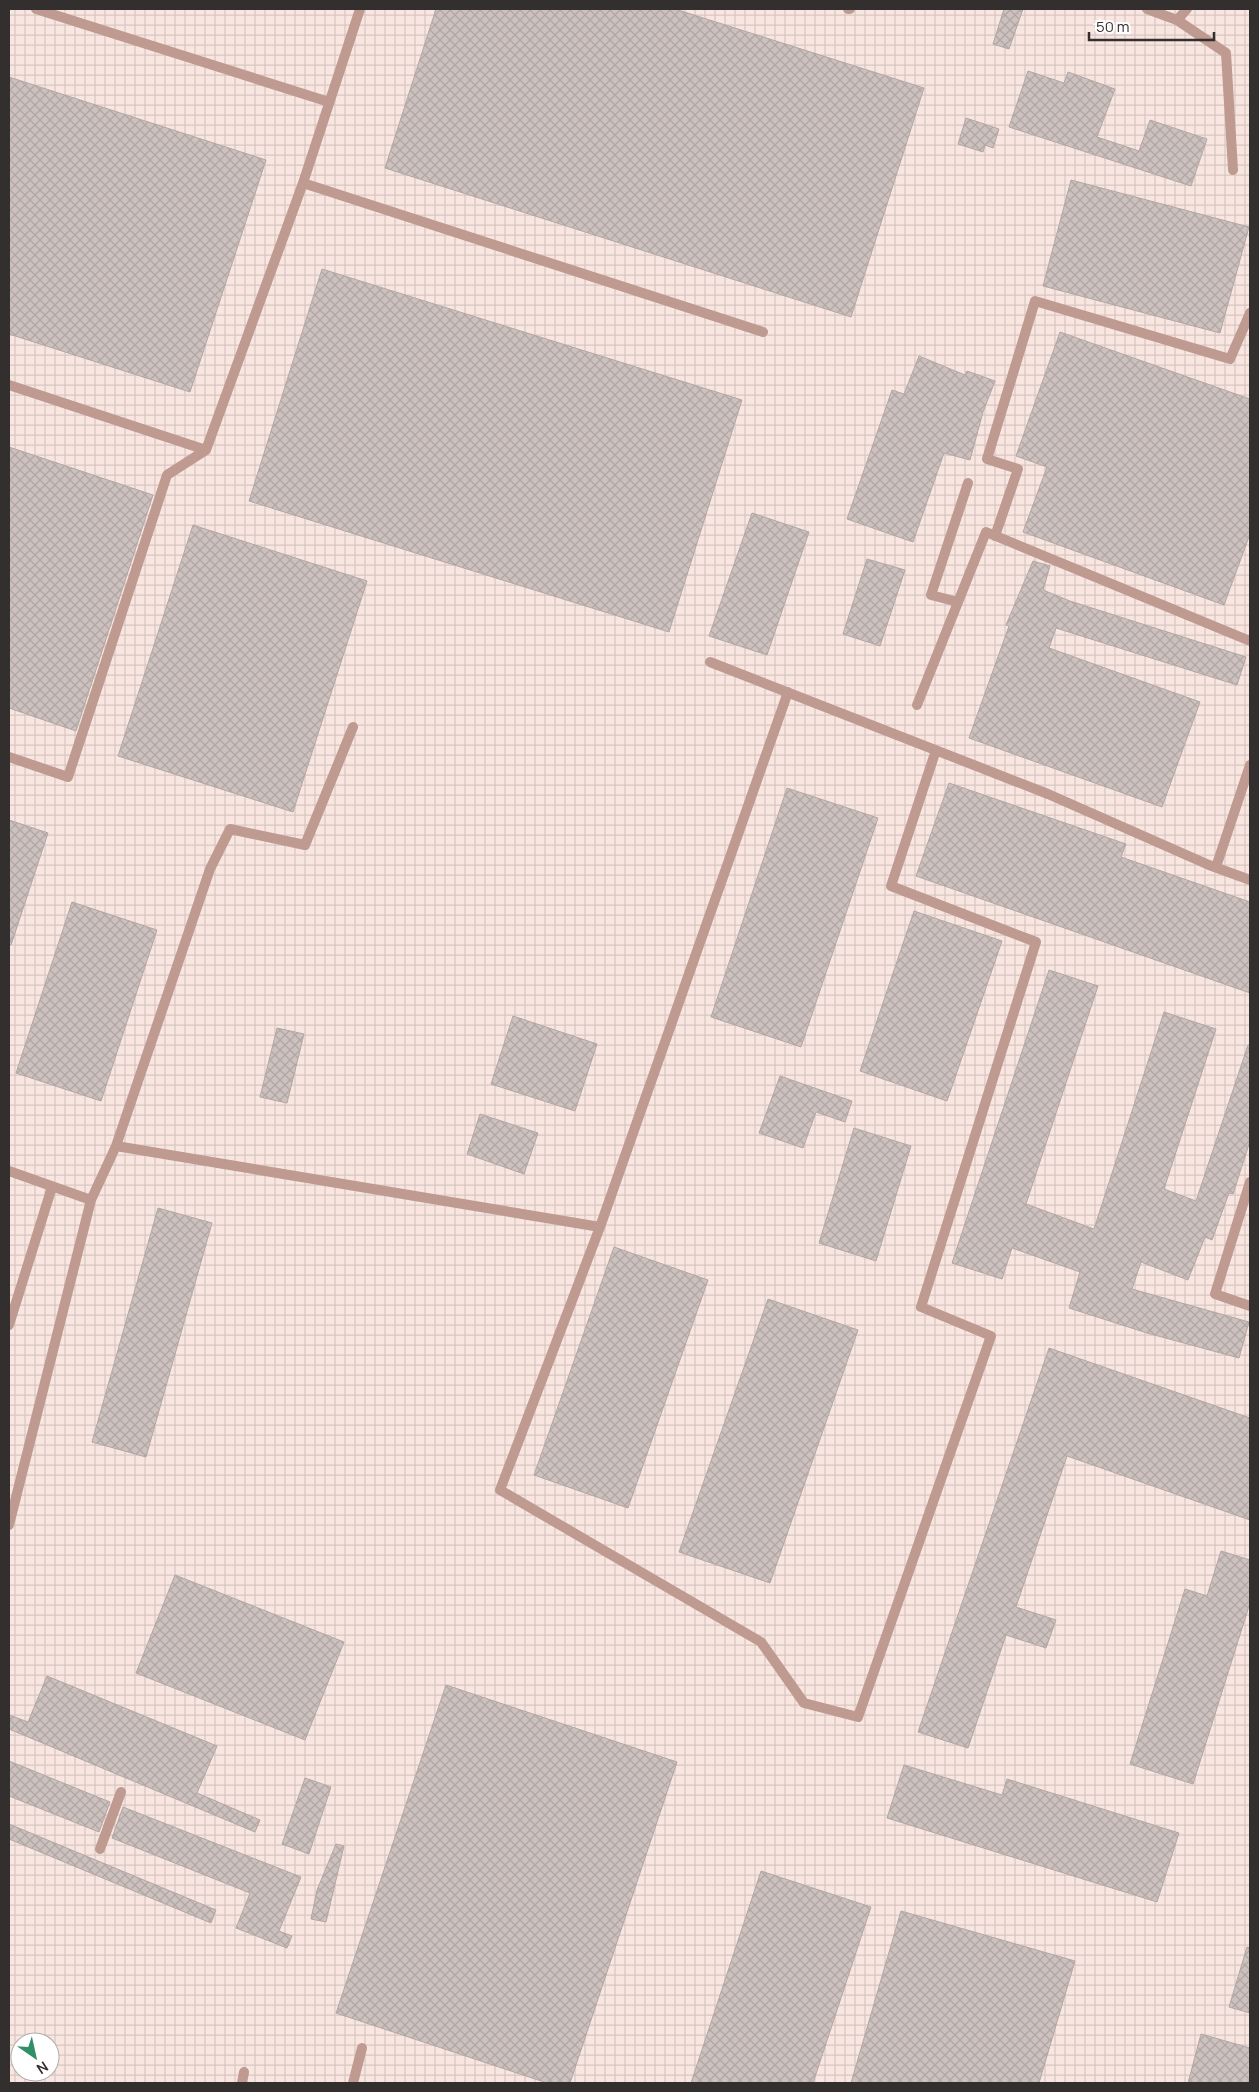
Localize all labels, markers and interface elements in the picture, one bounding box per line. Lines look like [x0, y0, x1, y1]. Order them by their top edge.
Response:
scale bar [1089, 10, 1214, 42]
text: 50 m [1096, 16, 1130, 37]
north arrow [10, 2032, 60, 2082]
text: N [33, 2058, 52, 2079]

